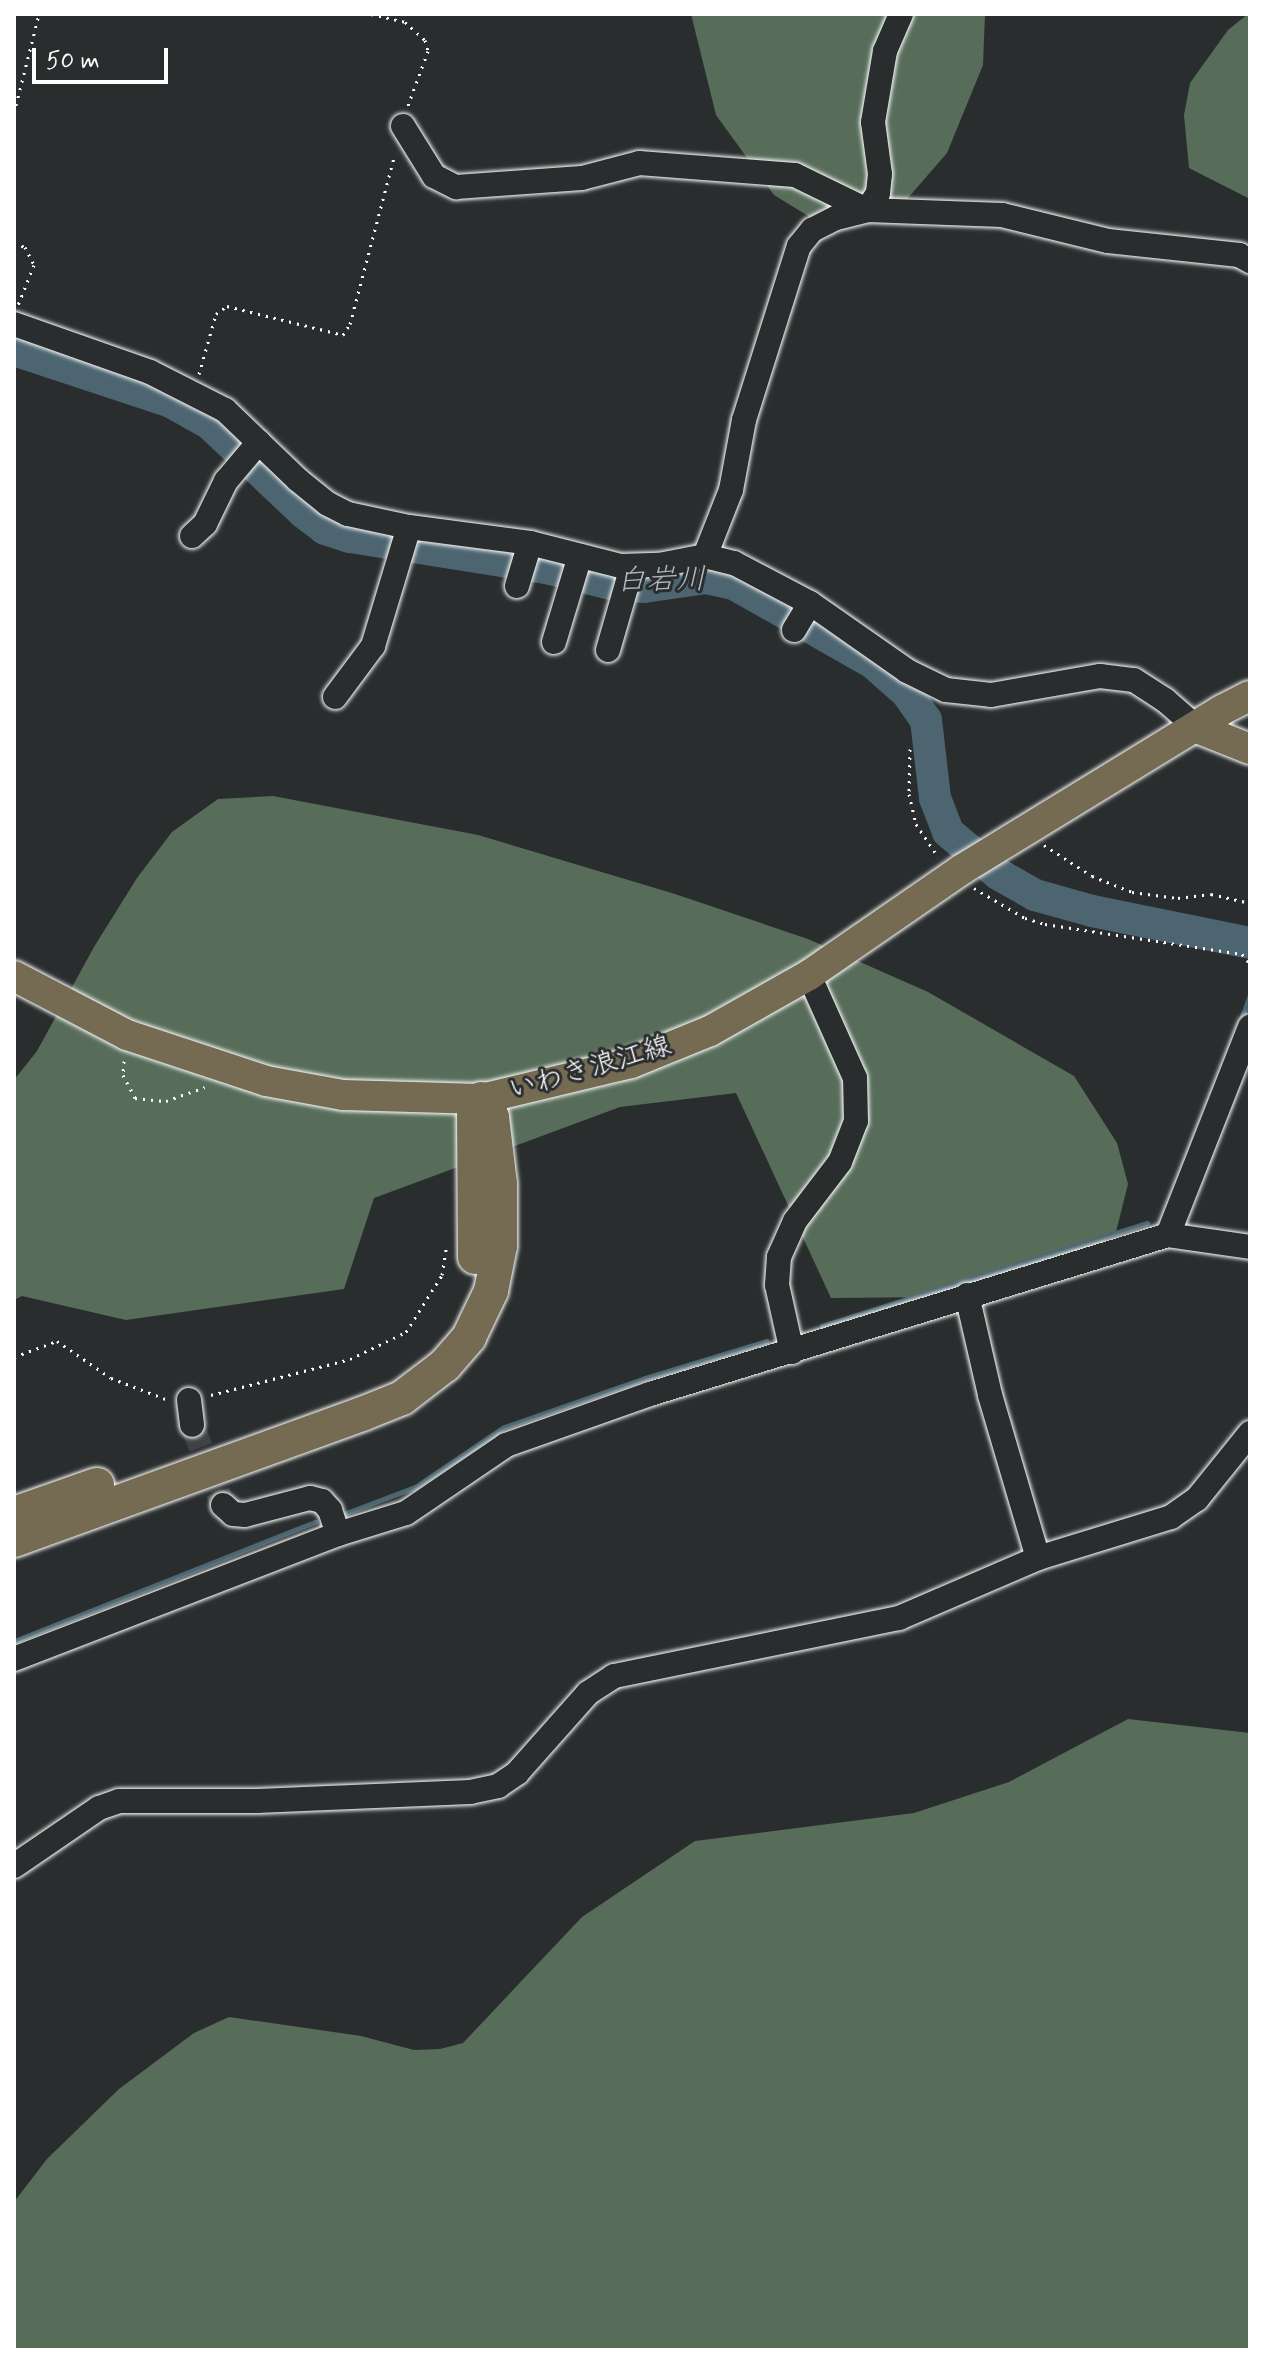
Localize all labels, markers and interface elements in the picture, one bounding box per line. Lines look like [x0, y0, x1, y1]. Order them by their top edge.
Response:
scale bar [36, 32, 172, 82]
text: 50 m [46, 46, 100, 77]
water label: 白岩川 [616, 562, 706, 600]
street label: いわき浪江線 [505, 1030, 675, 1108]

